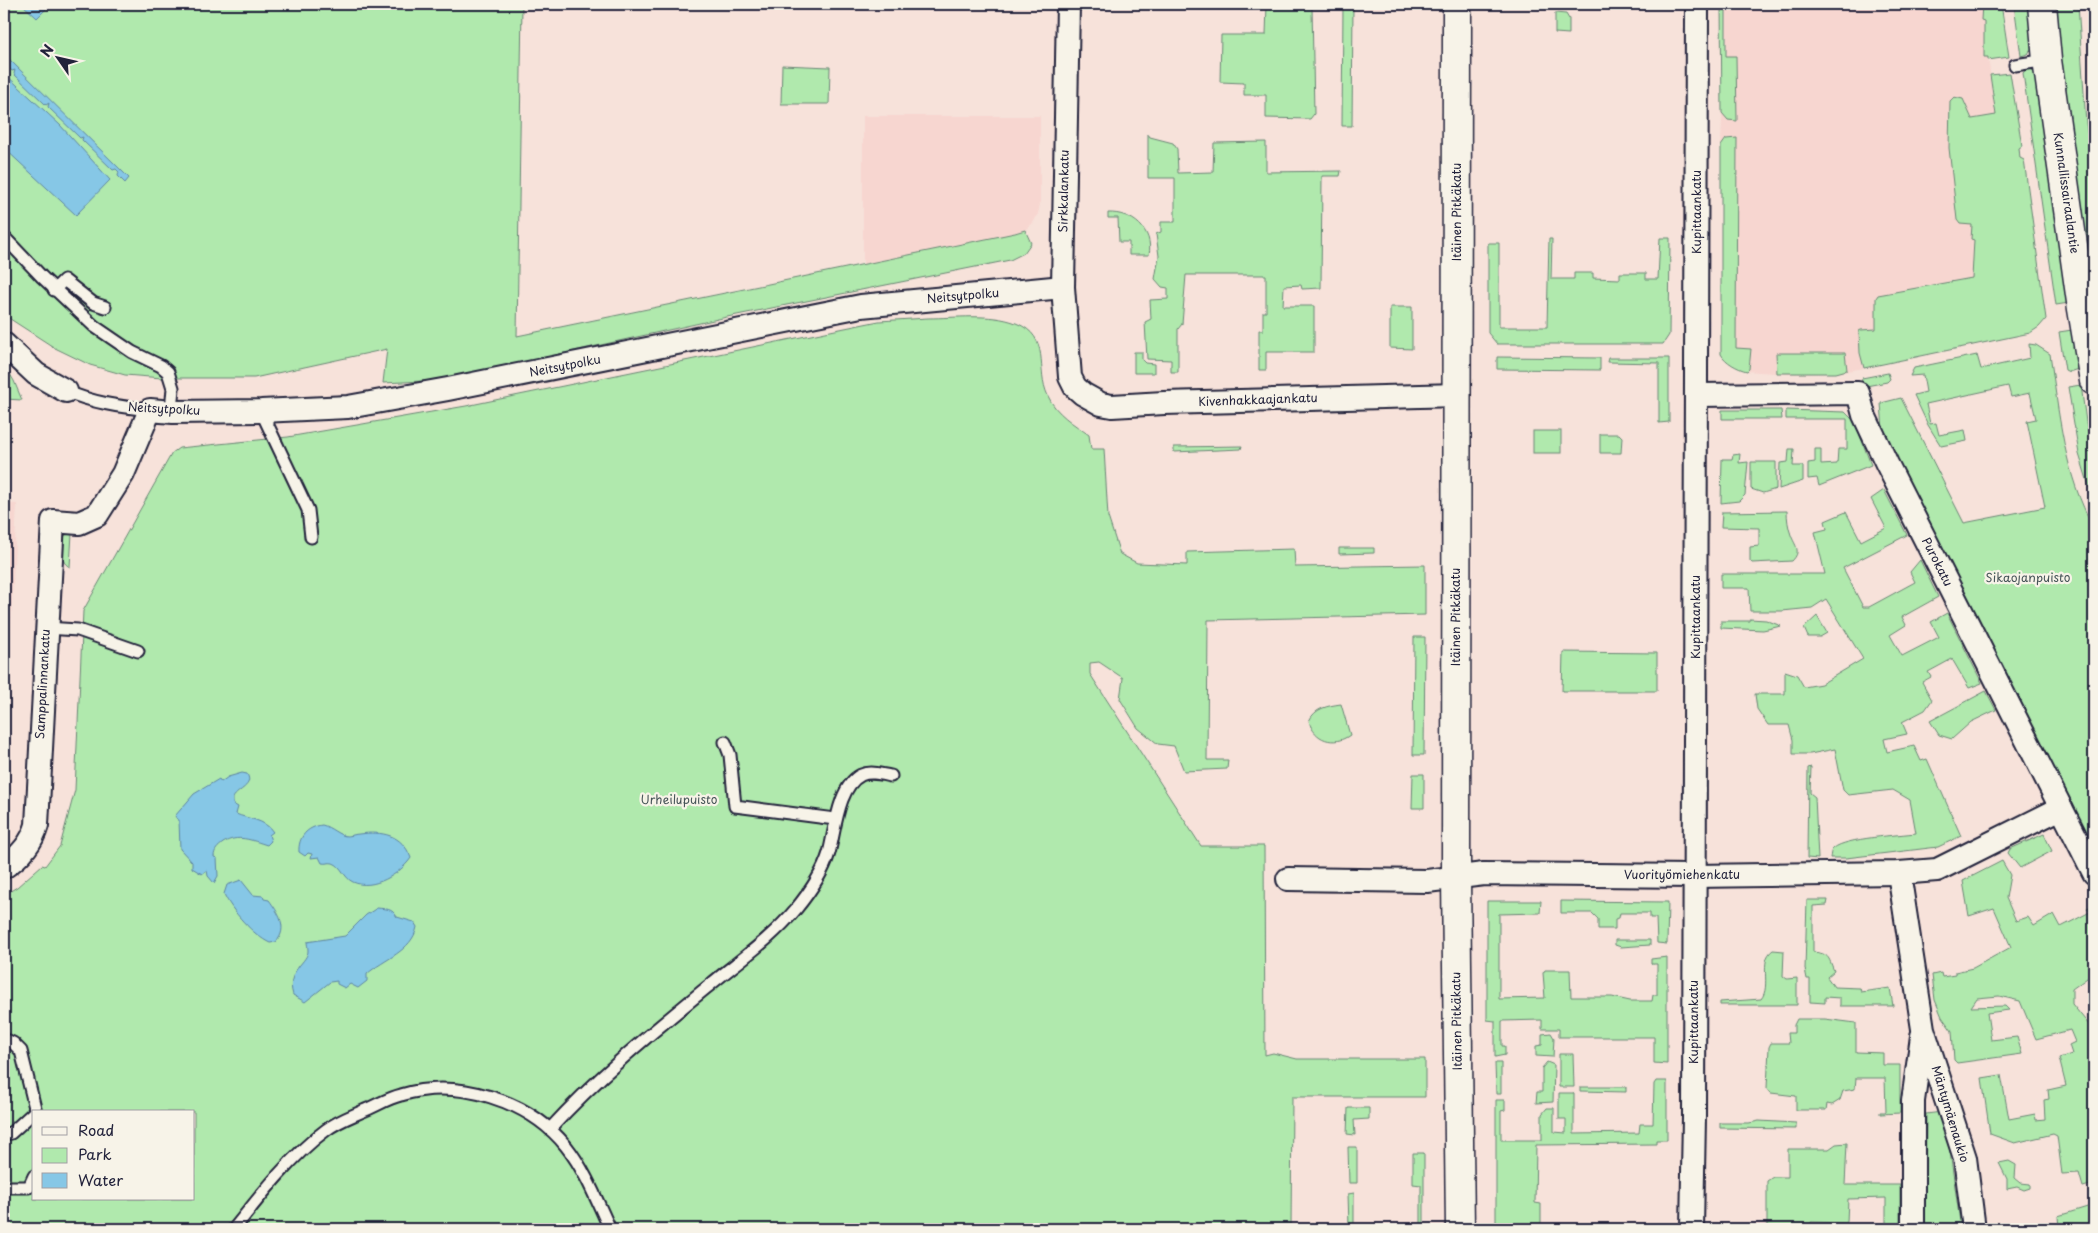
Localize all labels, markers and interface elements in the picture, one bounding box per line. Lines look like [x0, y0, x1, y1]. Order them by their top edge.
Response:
north arrow [32, 32, 82, 82]
text: N [35, 40, 59, 61]
street label: Kunnallissairaalantie [2050, 131, 2084, 255]
street label: Sirkkalankatu [1053, 149, 1073, 232]
street label: Itäinen Pitkäkatu [1447, 163, 1465, 261]
street label: Kupittaankatu [1687, 170, 1705, 254]
street label: Neitsytpolku [926, 283, 1000, 307]
street label: Neitsytpolku [528, 349, 602, 381]
street label: Kivenhakkaajankatu [1198, 388, 1318, 410]
street label: Neitsytpolku [127, 397, 201, 419]
street label: Purokatu [1918, 534, 1958, 589]
street label: Itäinen Pitkäkatu [1446, 568, 1464, 666]
park label: Sikaojanpuisto [1986, 568, 2071, 586]
street label: Kupittaankatu [1686, 575, 1704, 659]
street label: Samppalinnankatu [30, 628, 54, 739]
park label: Urheilupuisto [641, 790, 718, 808]
street label: Vuorityömiehenkatu [1624, 865, 1740, 883]
street label: Itäinen Pitkäkatu [1446, 972, 1466, 1070]
street label: Kupittaankatu [1684, 980, 1702, 1064]
street label: Mäntymäenaukio [1928, 1063, 1974, 1165]
legend [32, 1110, 195, 1200]
text: Road [78, 1118, 114, 1141]
text: Park [78, 1142, 112, 1165]
text: Water [78, 1168, 123, 1191]

